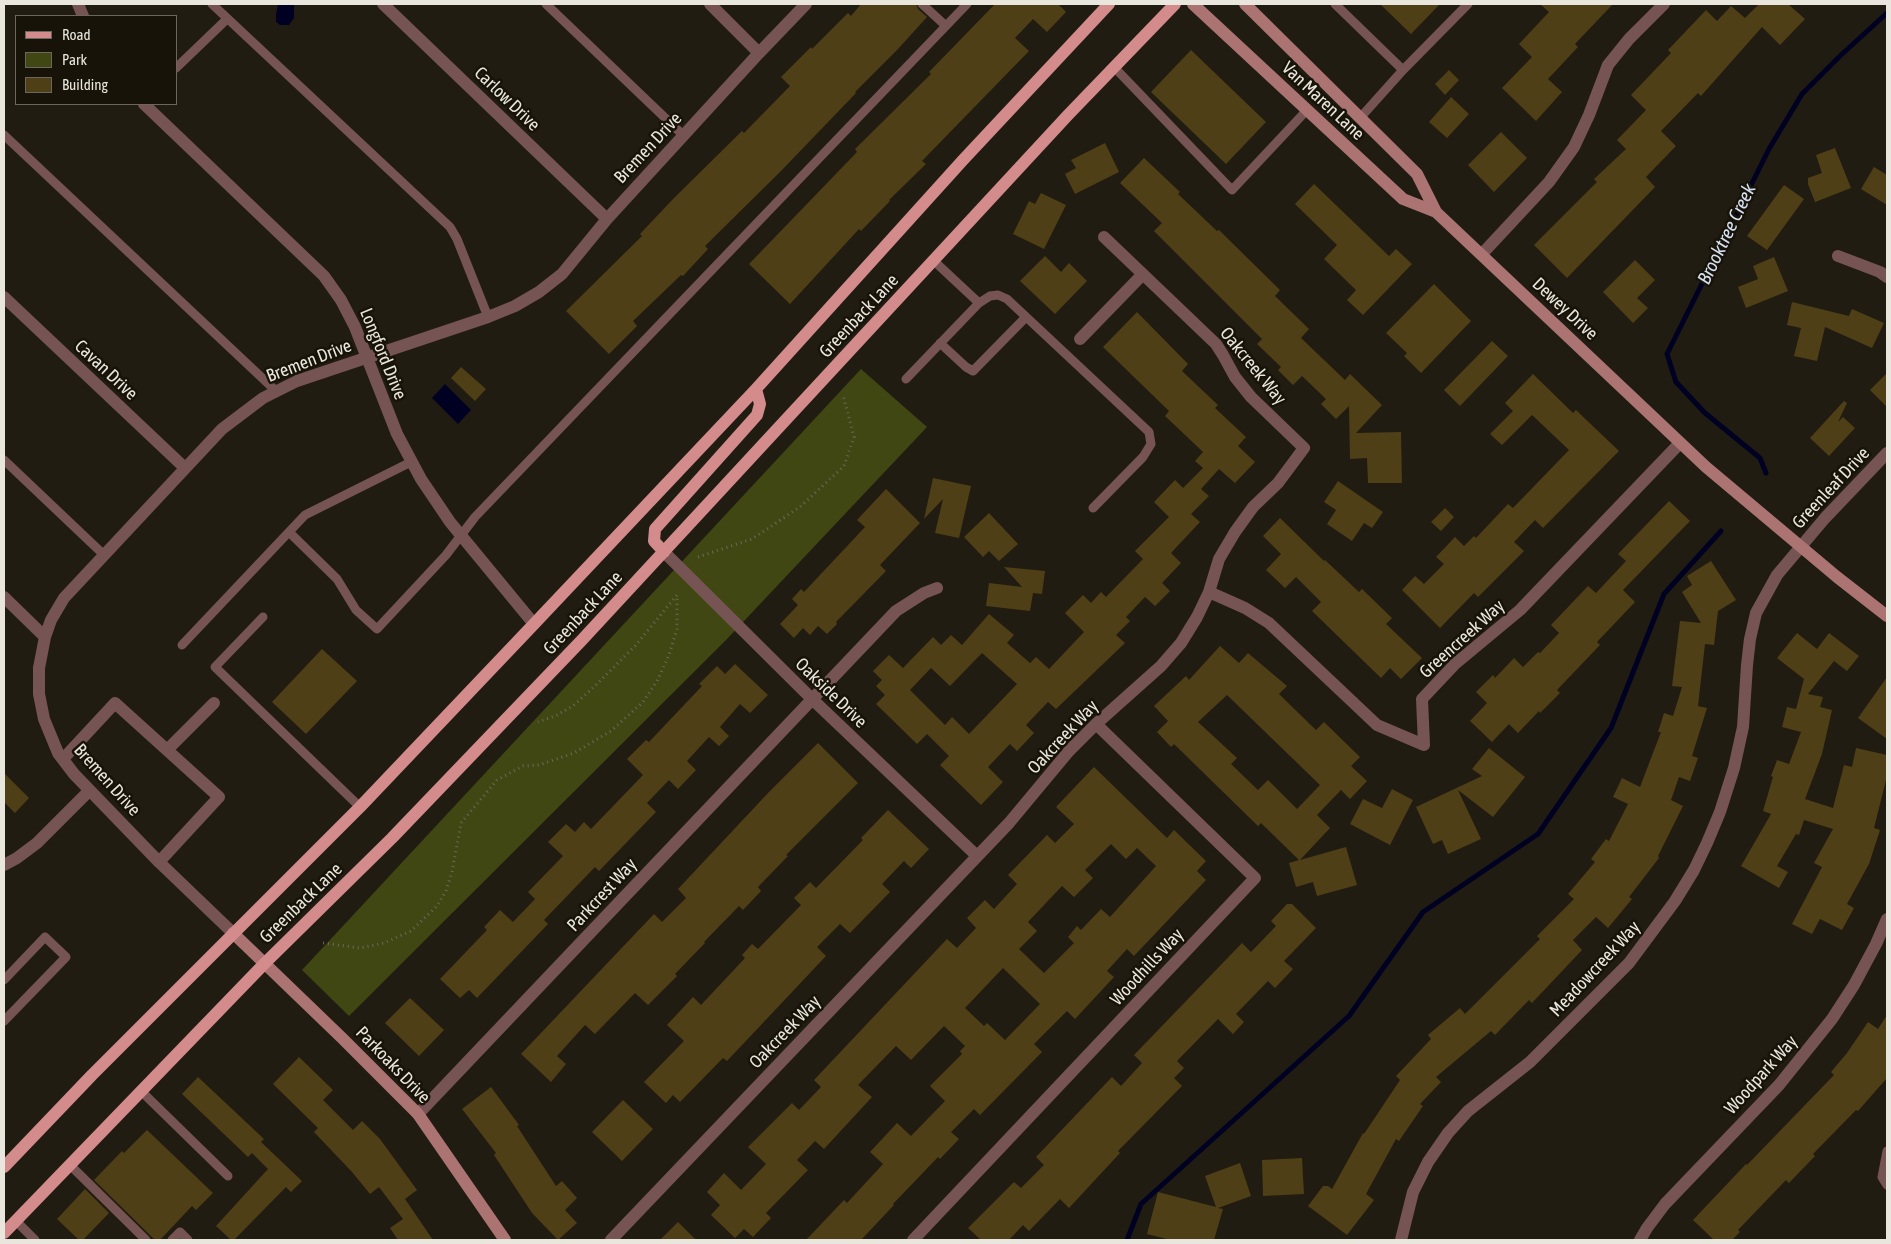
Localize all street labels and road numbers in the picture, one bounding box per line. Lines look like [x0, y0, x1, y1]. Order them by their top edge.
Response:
street label: Van Maren Lane [1277, 57, 1369, 145]
street label: Carlow Drive [470, 62, 544, 136]
street label: Bremen Drive [610, 108, 686, 188]
street label: Greenback Lane [815, 270, 903, 362]
street label: Dewey Drive [1528, 273, 1602, 345]
street label: Longford Drive [355, 305, 411, 403]
street label: Oakcreek Way [1215, 323, 1291, 409]
street label: Cavan Drive [70, 335, 142, 405]
street label: Bremen Drive [263, 335, 355, 387]
street label: Greenleaf Drive [1788, 443, 1874, 533]
street label: Greenback Lane [539, 567, 627, 659]
street label: Greencreek Way [1415, 595, 1509, 683]
street label: Oakside Drive [791, 653, 871, 733]
street label: Oakcreek Way [1023, 695, 1103, 779]
street label: Bremen Drive [69, 740, 145, 820]
street label: Parkcrest Way [563, 854, 641, 936]
street label: Greenback Lane [255, 858, 347, 948]
street label: Meadowcreek Way [1545, 917, 1645, 1021]
street label: Woodhills Way [1106, 924, 1188, 1010]
street label: Oakcreek Way [745, 991, 825, 1073]
street label: Parkoaks Drive [351, 1022, 435, 1108]
street label: Woodpark Way [1720, 1031, 1802, 1119]

